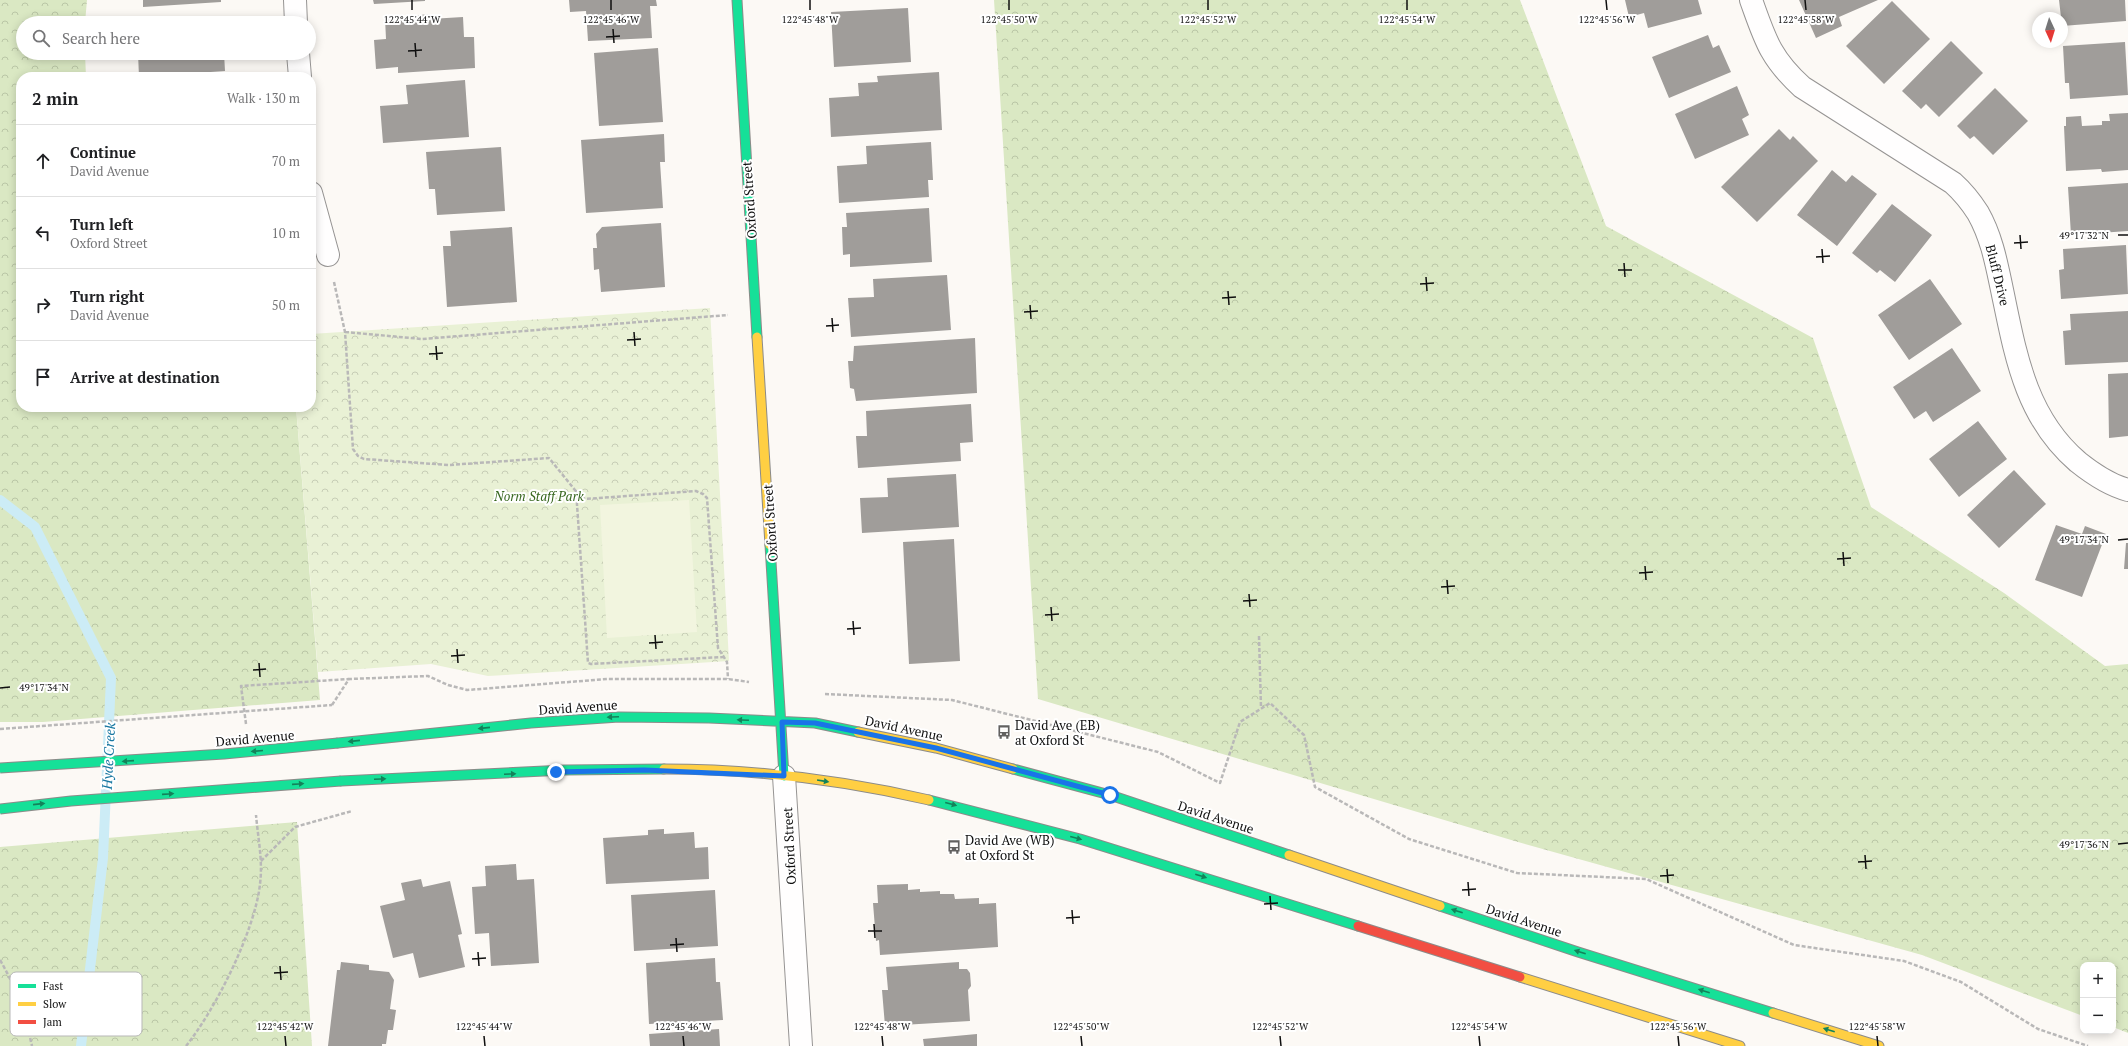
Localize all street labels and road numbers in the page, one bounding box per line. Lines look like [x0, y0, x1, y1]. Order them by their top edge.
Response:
street label: Oxford Street [737, 161, 761, 239]
street label: Bluff Drive [1982, 243, 2014, 307]
street label: Oxford Street [758, 484, 782, 562]
street label: David Avenue [538, 695, 618, 719]
street label: David Avenue [864, 711, 944, 745]
street label: David Avenue [215, 726, 295, 750]
street label: David Avenue [1176, 796, 1256, 838]
street label: Oxford Street [778, 807, 800, 885]
street label: David Avenue [1484, 899, 1564, 941]

